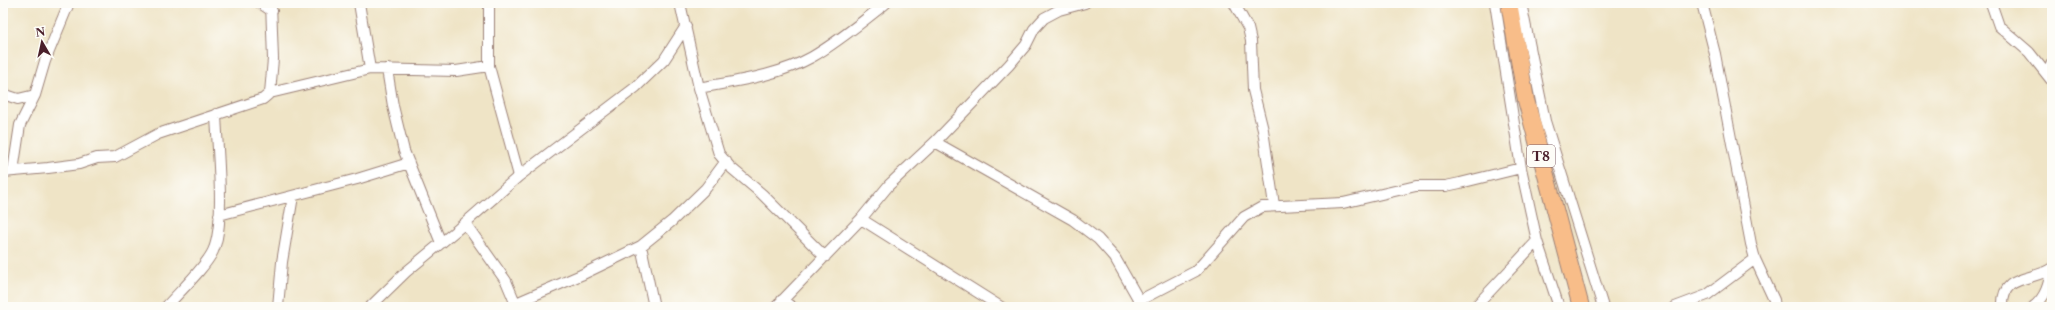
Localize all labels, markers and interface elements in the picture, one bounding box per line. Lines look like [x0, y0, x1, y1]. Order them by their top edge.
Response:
north arrow [22, 22, 62, 62]
text: N [35, 24, 47, 40]
road number: T8 [1527, 145, 1555, 167]

